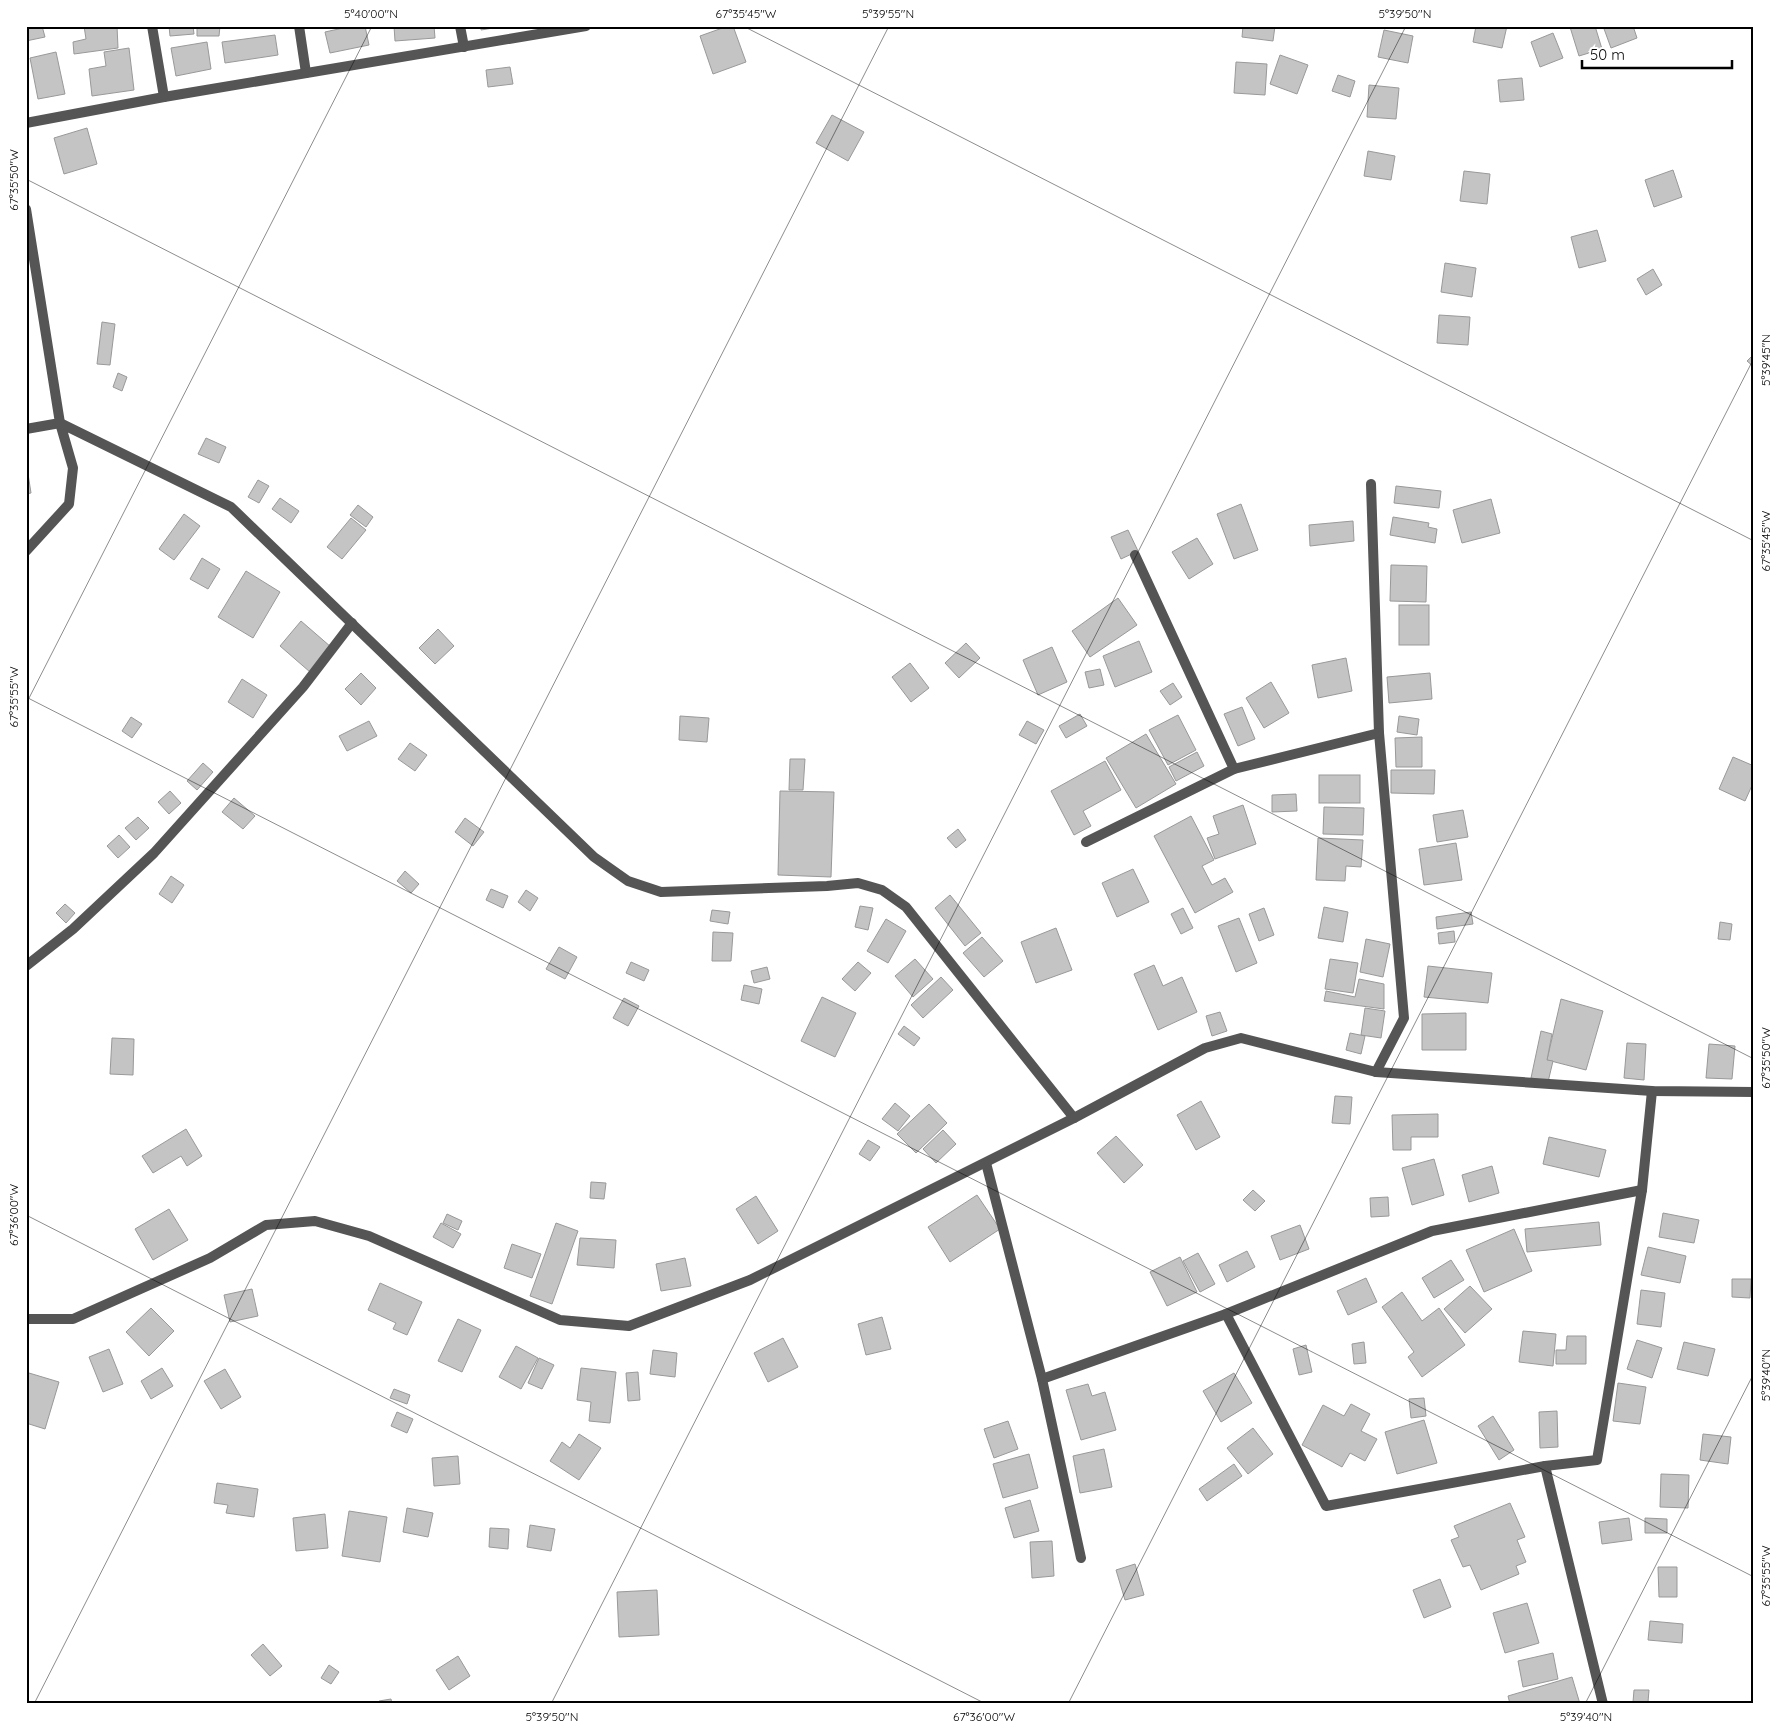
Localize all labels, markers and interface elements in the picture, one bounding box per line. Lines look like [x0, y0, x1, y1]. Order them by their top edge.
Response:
text: 5°40'00"N [344, 6, 398, 21]
text: 67°35'45"W [716, 6, 777, 21]
text: 5°39'55"N [862, 6, 914, 21]
text: 5°39'50"N [1379, 6, 1431, 21]
scale bar [1582, 38, 1732, 70]
text: 50 m [1590, 45, 1625, 64]
text: 67°35'50"W [6, 149, 21, 211]
text: 5°39'45"N [1758, 334, 1773, 386]
text: 67°35'45"W [1758, 510, 1773, 571]
text: 67°35'55"W [6, 666, 21, 728]
text: 67°35'50"W [1758, 1027, 1773, 1089]
text: 67°36'00"W [6, 1184, 21, 1246]
text: 5°39'40"N [1758, 1349, 1773, 1401]
text: 67°35'55"W [1758, 1545, 1773, 1607]
text: 5°39'50"N [526, 1709, 578, 1724]
text: 67°36'00"W [953, 1709, 1015, 1724]
text: 5°39'40"N [1560, 1709, 1612, 1724]

